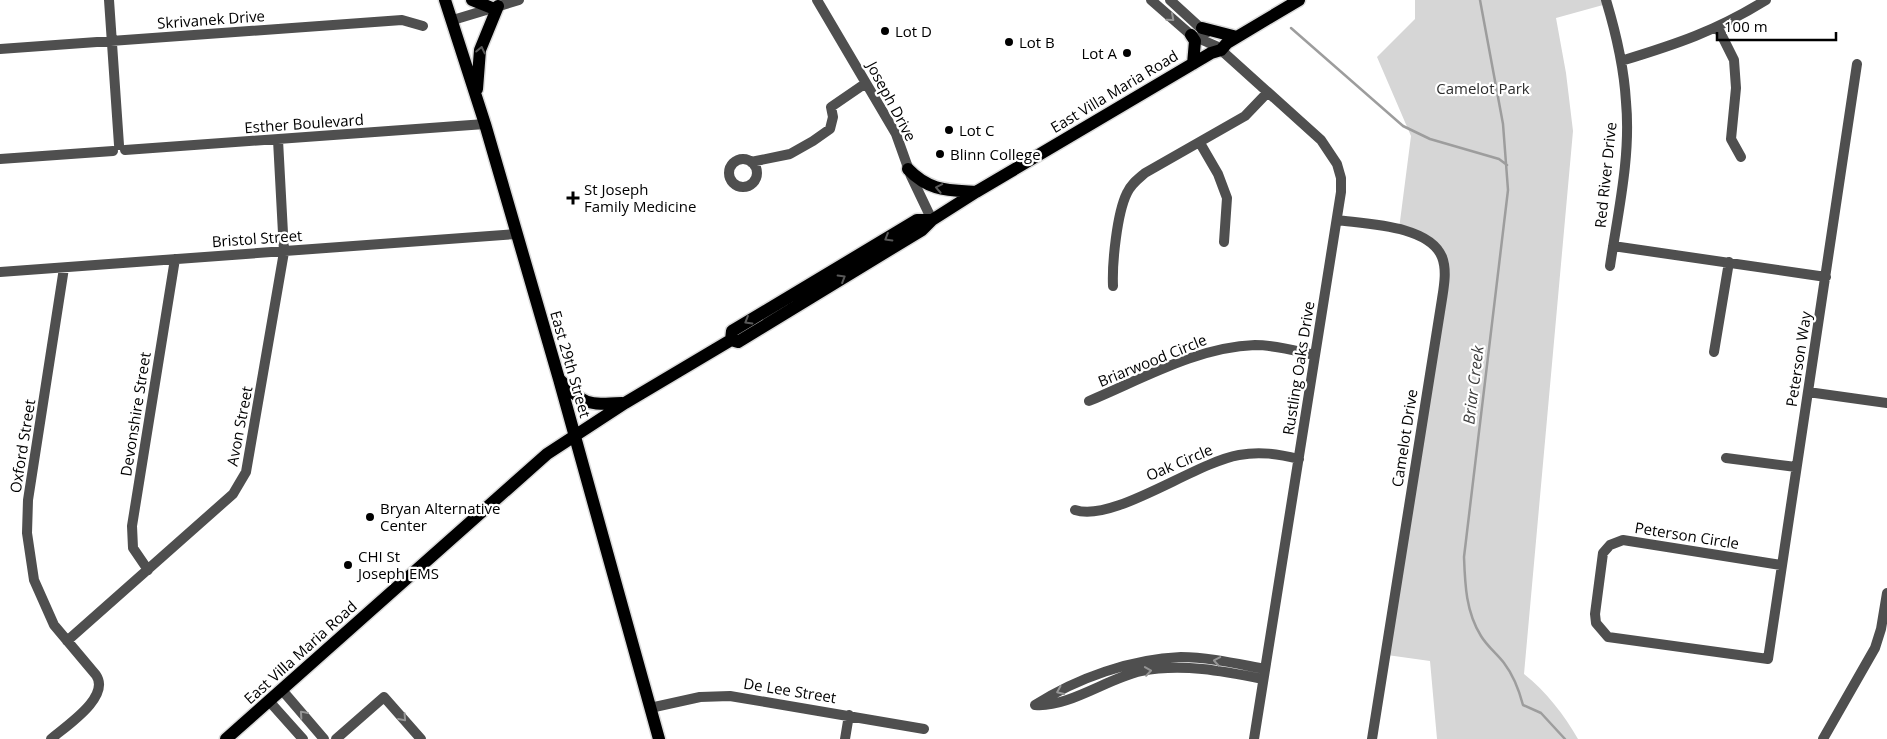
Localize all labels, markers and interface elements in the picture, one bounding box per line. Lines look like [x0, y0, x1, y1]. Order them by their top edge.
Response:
street label: Skrivanek Drive [156, 5, 266, 33]
scale bar [1717, 10, 1836, 42]
one-way arrow [1166, 12, 1175, 21]
text: 100 m [1724, 16, 1768, 36]
place label: Lot D [895, 21, 932, 41]
marker: Lot D [879, 25, 891, 37]
place label: Lot B [1019, 32, 1055, 52]
marker: Lot B [1003, 36, 1015, 48]
place label: Lot A [1081, 43, 1118, 63]
one-way arrow [475, 45, 486, 54]
street label: East Villa Maria Road [1047, 45, 1181, 137]
marker: Lot A [1121, 47, 1133, 59]
street label: Joseph Drive [862, 56, 921, 144]
park label: Camelot Park [1436, 78, 1530, 98]
street label: Esther Boulevard [244, 109, 364, 137]
place label: Lot C [959, 120, 995, 140]
street label: Red River Drive [1589, 121, 1621, 229]
marker: Lot C [943, 124, 955, 136]
place label: Blinn College [950, 144, 1041, 164]
marker: Blinn College [934, 148, 946, 160]
place label: St Joseph Family Medicine [584, 179, 696, 216]
one-way arrow [935, 184, 944, 194]
marker: St Joseph Family Medicine [566, 191, 580, 205]
street label: Bristol Street [211, 225, 303, 251]
one-way arrow [884, 231, 893, 241]
one-way arrow [837, 275, 846, 285]
street label: Rustling Oaks Drive [1278, 300, 1318, 436]
street label: East 29th Street [546, 308, 596, 420]
street label: Peterson Way [1781, 309, 1815, 408]
one-way arrow [745, 314, 754, 324]
street label: Briarwood Circle [1095, 329, 1209, 391]
water label: Briar Creek [1457, 343, 1489, 426]
street label: Devonshire Street [115, 350, 155, 478]
street label: Avon Street [221, 384, 257, 468]
street label: Camelot Drive [1386, 388, 1422, 488]
street label: Oxford Street [5, 398, 39, 494]
street label: Oak Circle [1143, 439, 1215, 485]
place label: Bryan Alternative Center [380, 498, 501, 535]
marker: Bryan Alternative Center [364, 511, 376, 523]
street label: Peterson Circle [1633, 517, 1741, 553]
place label: CHI St Joseph EMS [356, 546, 439, 583]
marker: CHI St Joseph EMS [342, 559, 354, 571]
street label: East Villa Maria Road [239, 596, 361, 708]
one-way arrow [1213, 656, 1221, 666]
one-way arrow [1143, 666, 1152, 676]
street label: De Lee Street [742, 673, 838, 707]
one-way arrow [1056, 684, 1065, 695]
one-way arrow [300, 711, 309, 720]
one-way arrow [397, 713, 406, 722]

